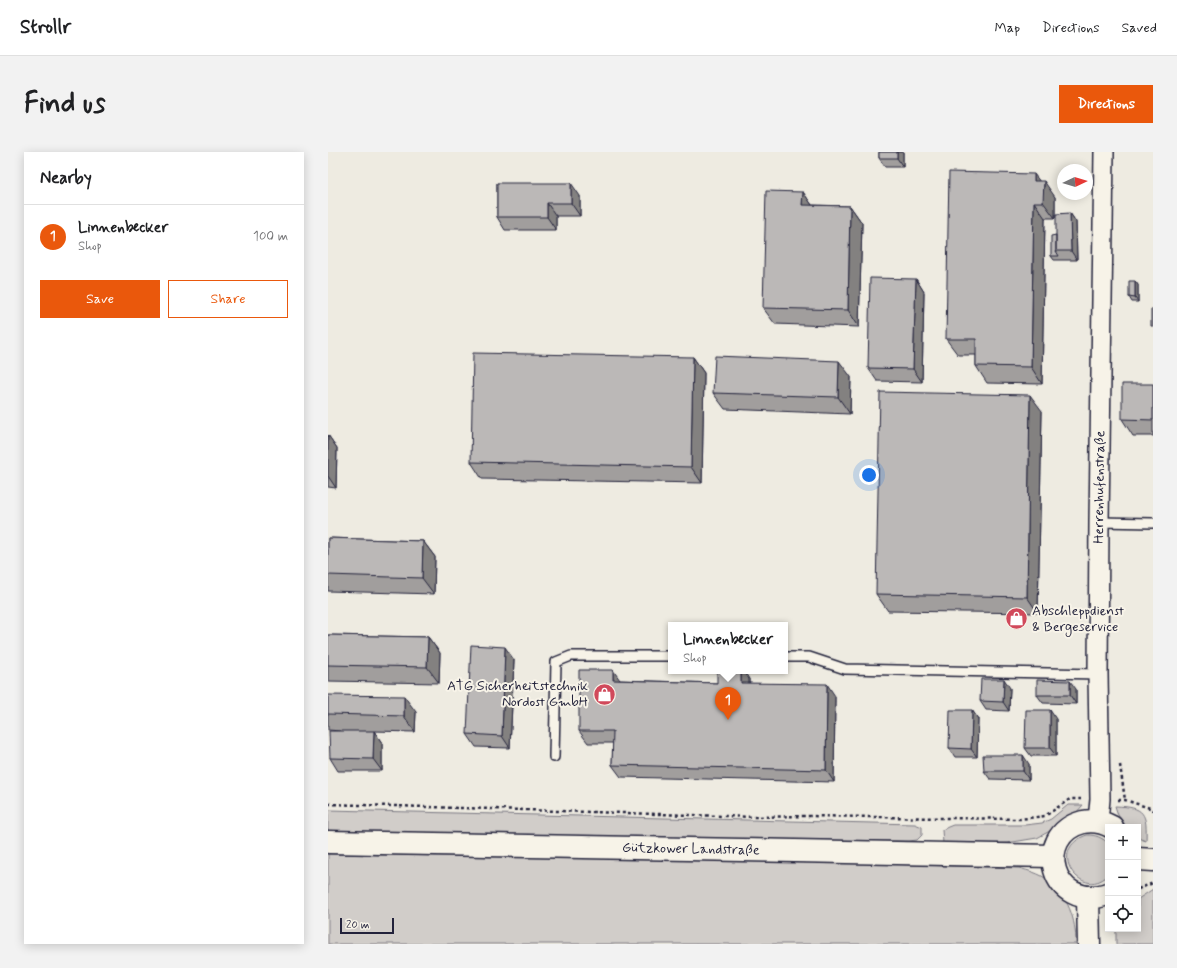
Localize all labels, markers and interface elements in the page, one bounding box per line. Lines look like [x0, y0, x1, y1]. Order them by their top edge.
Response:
text: Strollr [20, 15, 71, 40]
text: Map [994, 19, 1020, 37]
text: Directions [1042, 19, 1100, 37]
text: Saved [1122, 19, 1157, 37]
button: Directions [1059, 85, 1153, 123]
text: Find us [24, 86, 105, 123]
north arrow [1057, 164, 1093, 200]
text: Nearby [40, 167, 92, 189]
text: Linnenbecker [78, 218, 168, 238]
text: 1 [50, 228, 56, 245]
text: 100 m [253, 228, 288, 245]
text: Shop [78, 238, 102, 255]
button: Save [40, 280, 160, 318]
button: Share [168, 280, 288, 318]
street label: Herrenhufenstraße [1090, 430, 1109, 544]
your location [859, 465, 879, 485]
place label: Abschleppdienst & Bergeservice [1032, 602, 1124, 637]
shop icon: Abschleppdienst & Bergeservice [1004, 606, 1030, 632]
popup [668, 622, 788, 674]
text: Linnenbecker [683, 630, 773, 650]
text: Shop [683, 650, 707, 667]
place label: ATG Sicherheitstechnik Nordost GmbH [447, 677, 588, 711]
shop icon: ATG Sicherheitstechnik Nordost GmbH [591, 681, 617, 707]
pin: 1 [715, 687, 741, 720]
map controls [1105, 824, 1141, 932]
button: + [1105, 824, 1141, 860]
street label: Gützkower Landstraße [622, 839, 760, 859]
button: − [1105, 860, 1141, 896]
button: locate [1105, 896, 1141, 932]
scale bar [340, 916, 394, 935]
text: 20 m [346, 918, 369, 932]

